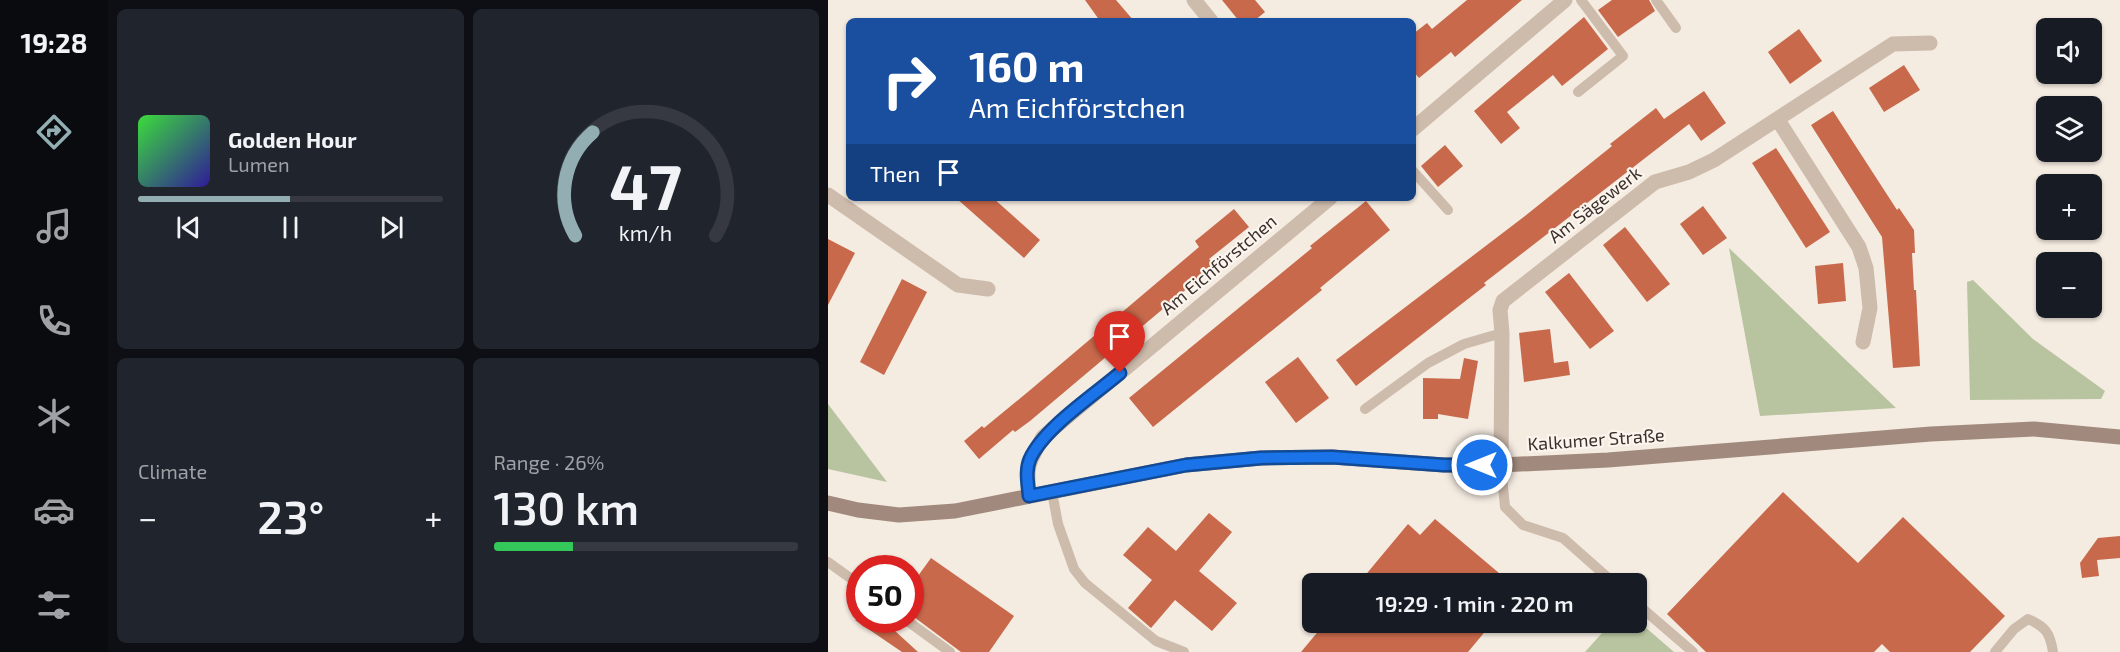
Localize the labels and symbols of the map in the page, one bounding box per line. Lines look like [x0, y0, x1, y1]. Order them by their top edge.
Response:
street label: Am Sägewerk [1544, 161, 1645, 247]
street label: Am Eichförstchen [1156, 209, 1281, 319]
pin [1094, 311, 1145, 373]
street label: Kalkumer Straße [1527, 423, 1665, 455]
position arrow [1450, 433, 1514, 497]
speed limit sign: 50 [846, 555, 924, 633]

